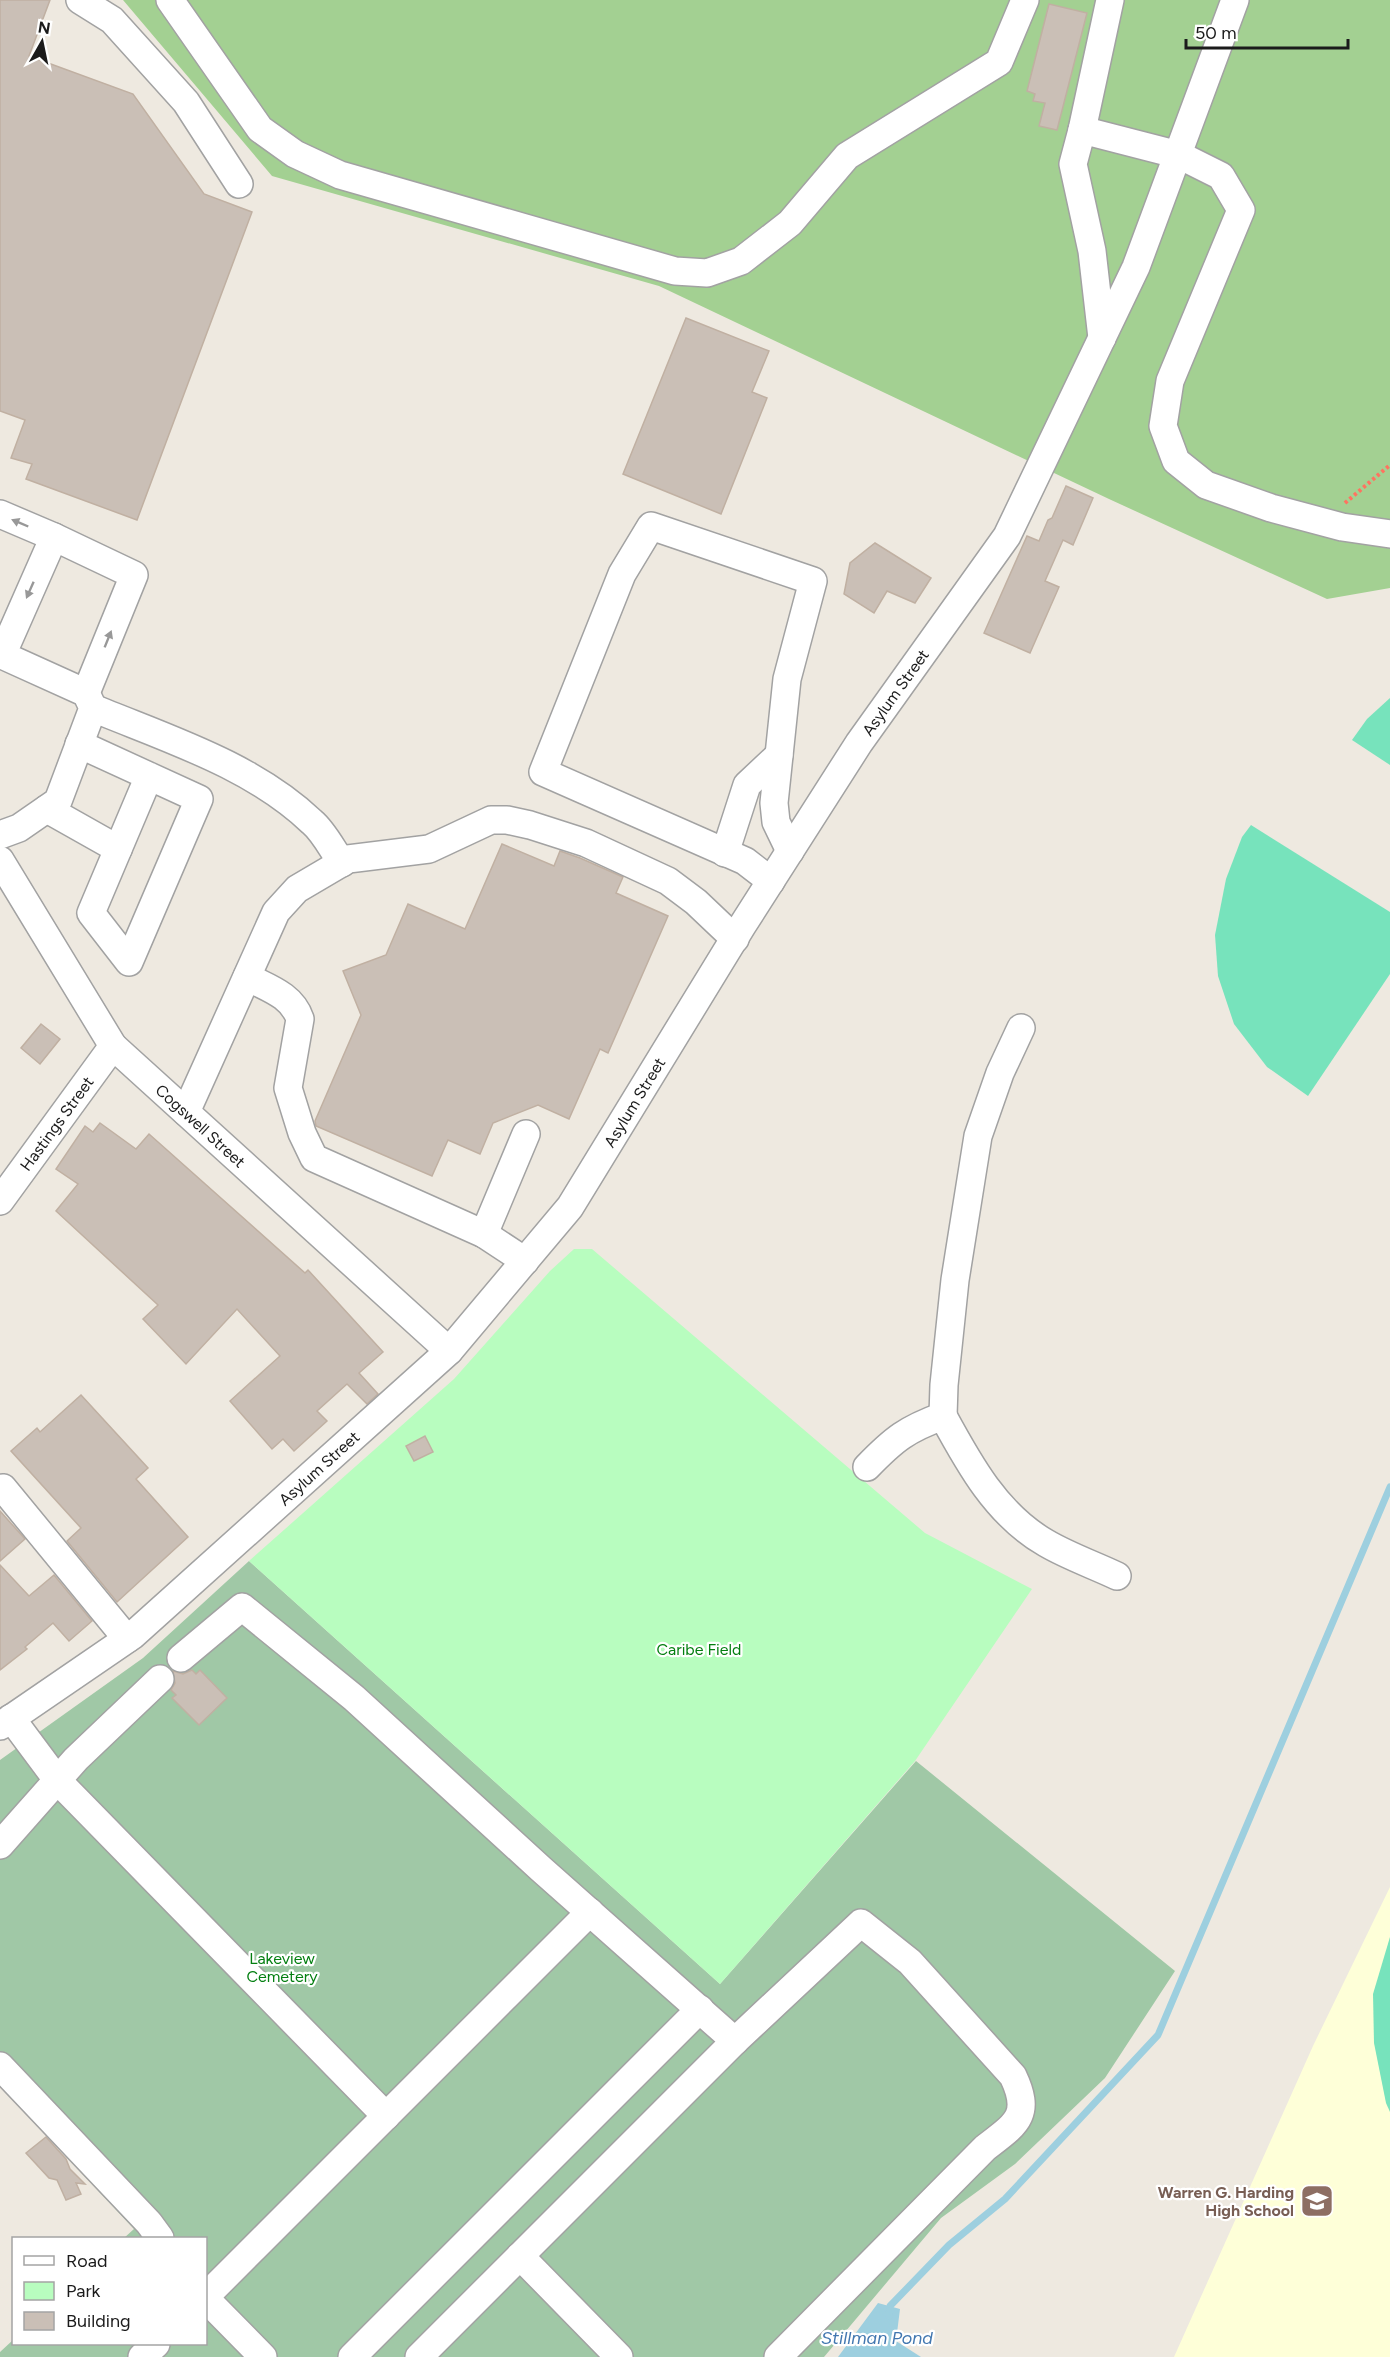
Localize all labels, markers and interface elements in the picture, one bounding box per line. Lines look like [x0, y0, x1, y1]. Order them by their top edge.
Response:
north arrow [12, 12, 72, 72]
scale bar [1186, 12, 1348, 50]
text: N [37, 17, 52, 38]
text: 50 m [1195, 22, 1237, 44]
one-way arrow [11, 518, 29, 527]
one-way arrow [26, 582, 35, 599]
one-way arrow [104, 630, 113, 648]
street label: Asylum Street [858, 646, 933, 740]
street label: Asylum Street [600, 1054, 669, 1151]
street label: Hastings Street [16, 1073, 98, 1175]
street label: Cogswell Street [151, 1080, 249, 1172]
street label: Asylum Street [275, 1427, 363, 1509]
park label: Caribe Field [657, 1640, 741, 1659]
park label: Lakeview Cemetery [246, 1949, 318, 1986]
place label: Warren G. Harding High School [1158, 2183, 1294, 2220]
school or university icon: Warren G. Harding High School [1299, 2183, 1335, 2219]
legend [12, 2237, 207, 2345]
text: Road [66, 2250, 107, 2272]
text: Park [66, 2280, 101, 2302]
text: Building [66, 2310, 131, 2332]
water label: Stillman Pond [821, 2327, 933, 2349]

